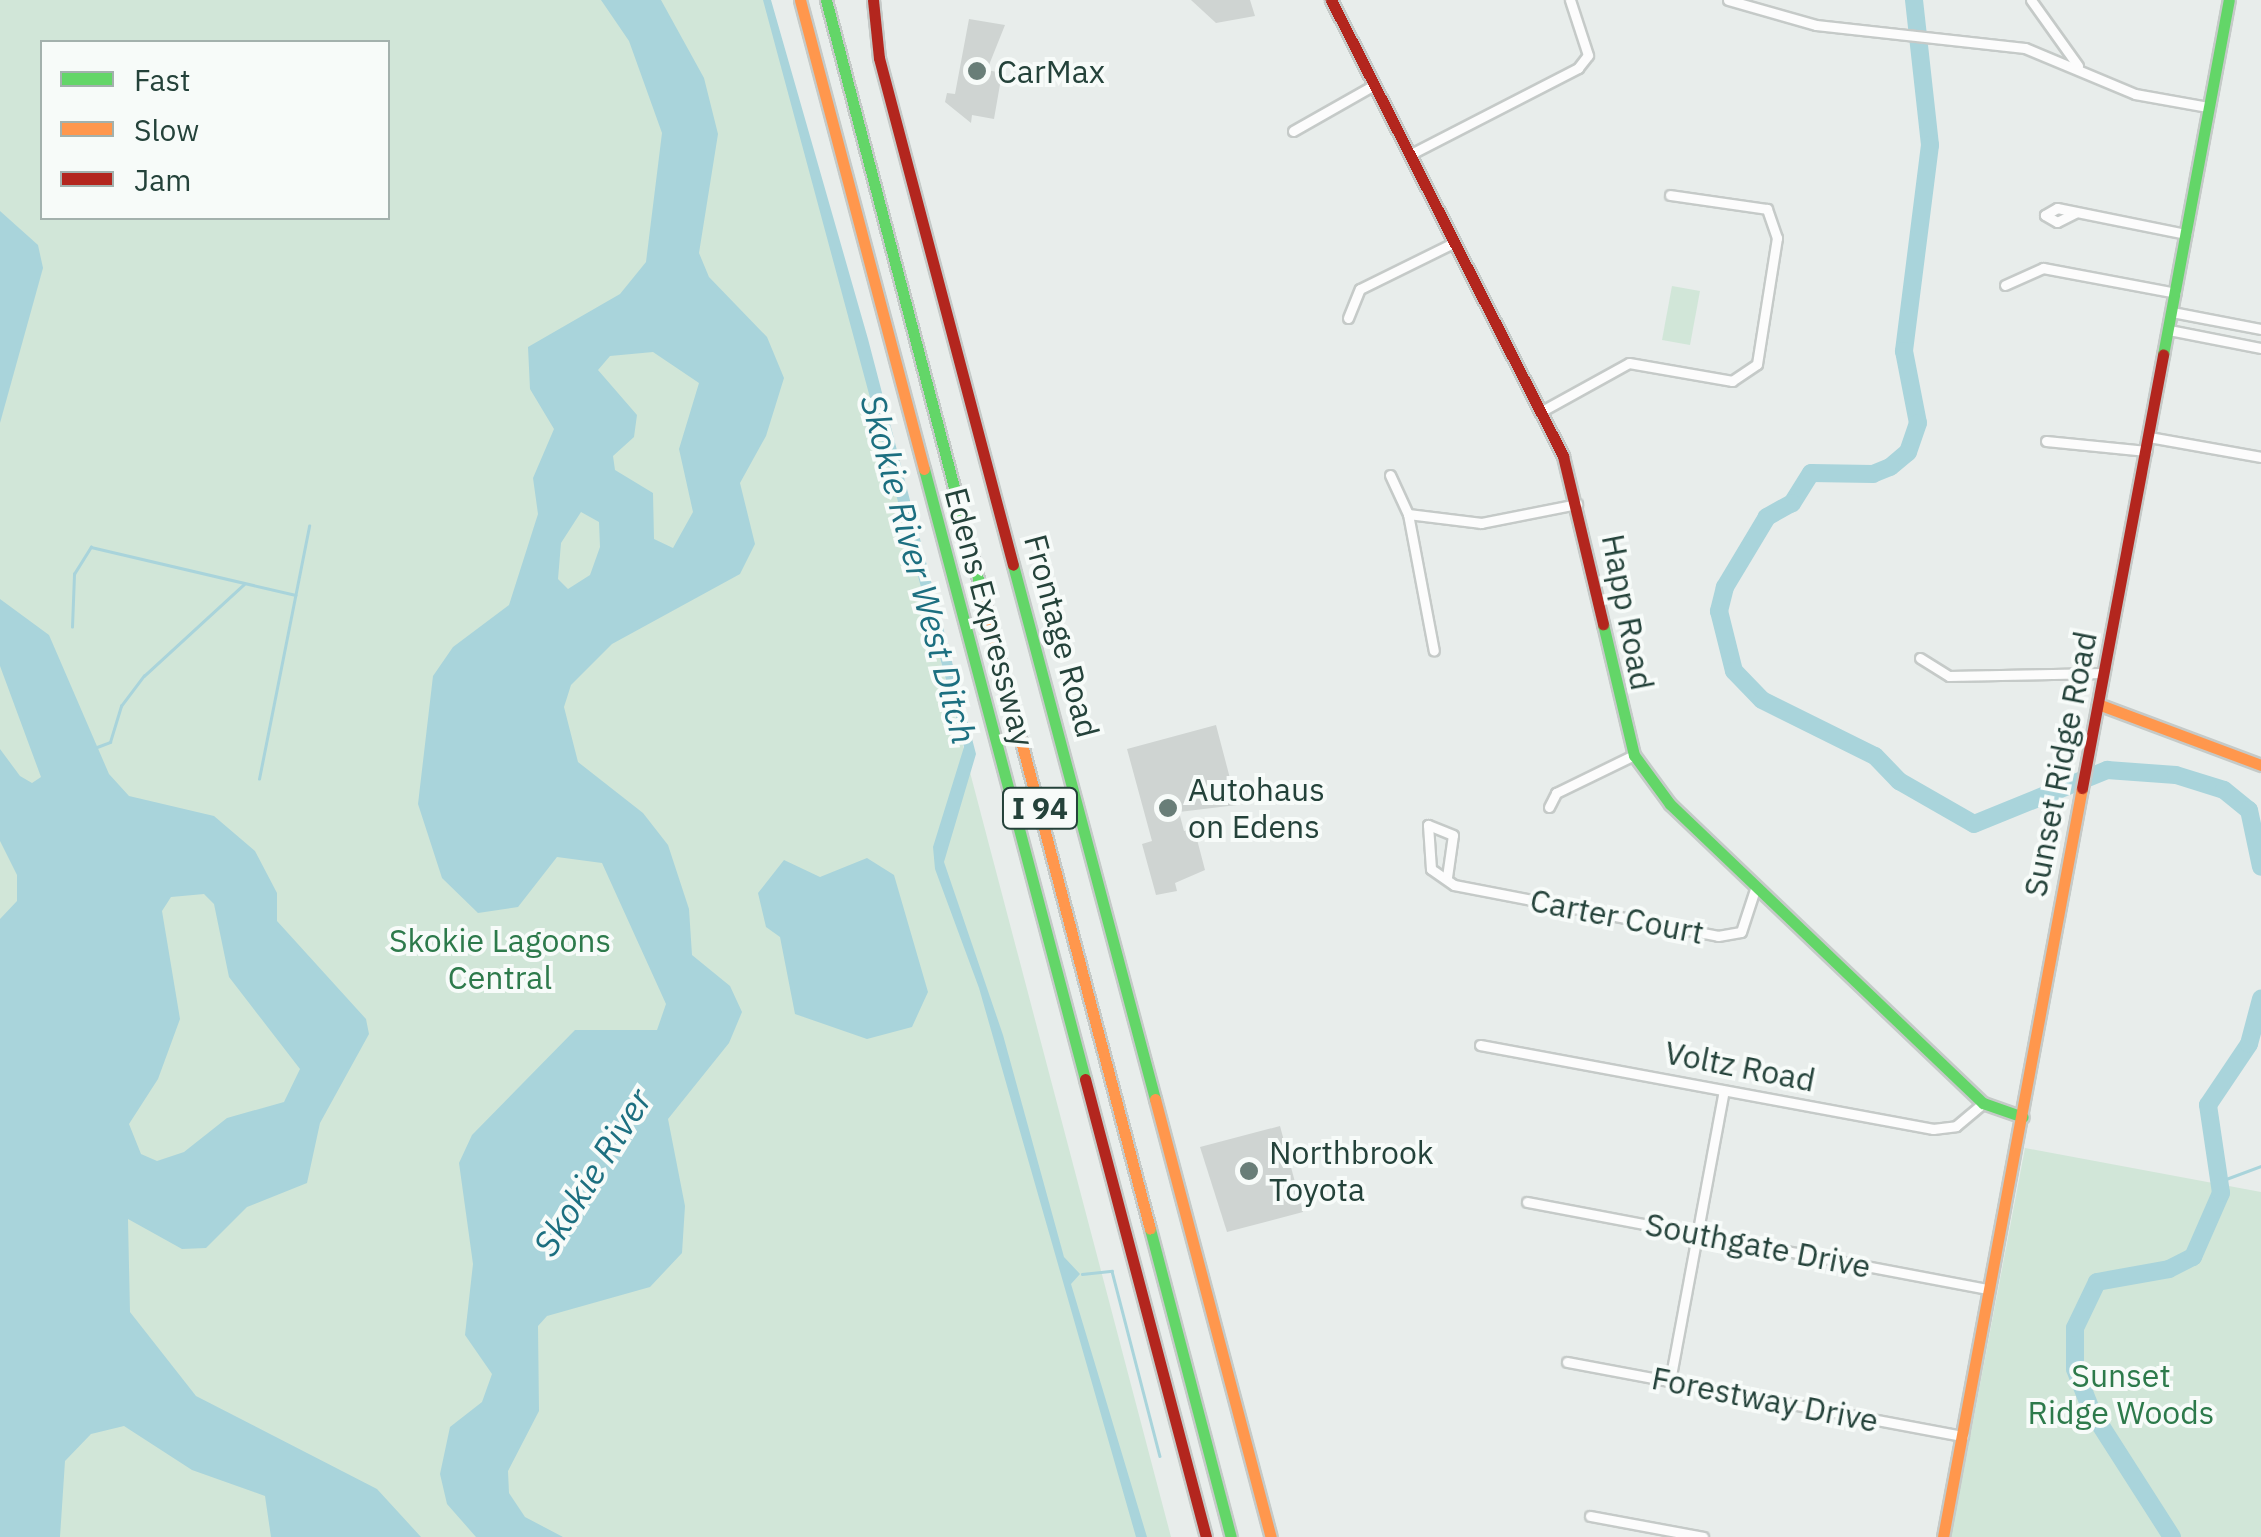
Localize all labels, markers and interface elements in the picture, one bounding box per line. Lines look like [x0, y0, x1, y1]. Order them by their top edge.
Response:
legend [40, 40, 390, 220]
place label: CarMax [997, 52, 1105, 90]
text: Fast [134, 60, 191, 99]
marker: CarMax [966, 60, 988, 82]
text: Slow [134, 110, 199, 149]
text: Jam [134, 160, 192, 199]
water label: Skokie River West Ditch [852, 390, 986, 748]
street label: Edens Expressway [937, 483, 1043, 751]
street label: Frontage Road [1016, 530, 1108, 742]
street label: Happ Road [1594, 531, 1662, 693]
street label: Sunset Ridge Road [2015, 628, 2105, 900]
place label: Autohaus on Edens [1188, 771, 1325, 846]
road number: I 94 [1000, 783, 1080, 833]
marker: Autohaus on Edens [1157, 797, 1179, 819]
street label: Carter Court [1527, 880, 1707, 952]
park label: Skokie Lagoons Central [389, 922, 611, 997]
street label: Voltz Road [1662, 1033, 1818, 1099]
water label: Skokie River [524, 1081, 660, 1263]
place label: Northbrook Toyota [1269, 1134, 1434, 1209]
marker: Northbrook Toyota [1238, 1160, 1260, 1182]
street label: Southgate Drive [1642, 1204, 1874, 1286]
park label: Sunset Ridge Woods [2028, 1357, 2214, 1432]
street label: Forestway Drive [1649, 1358, 1881, 1440]

